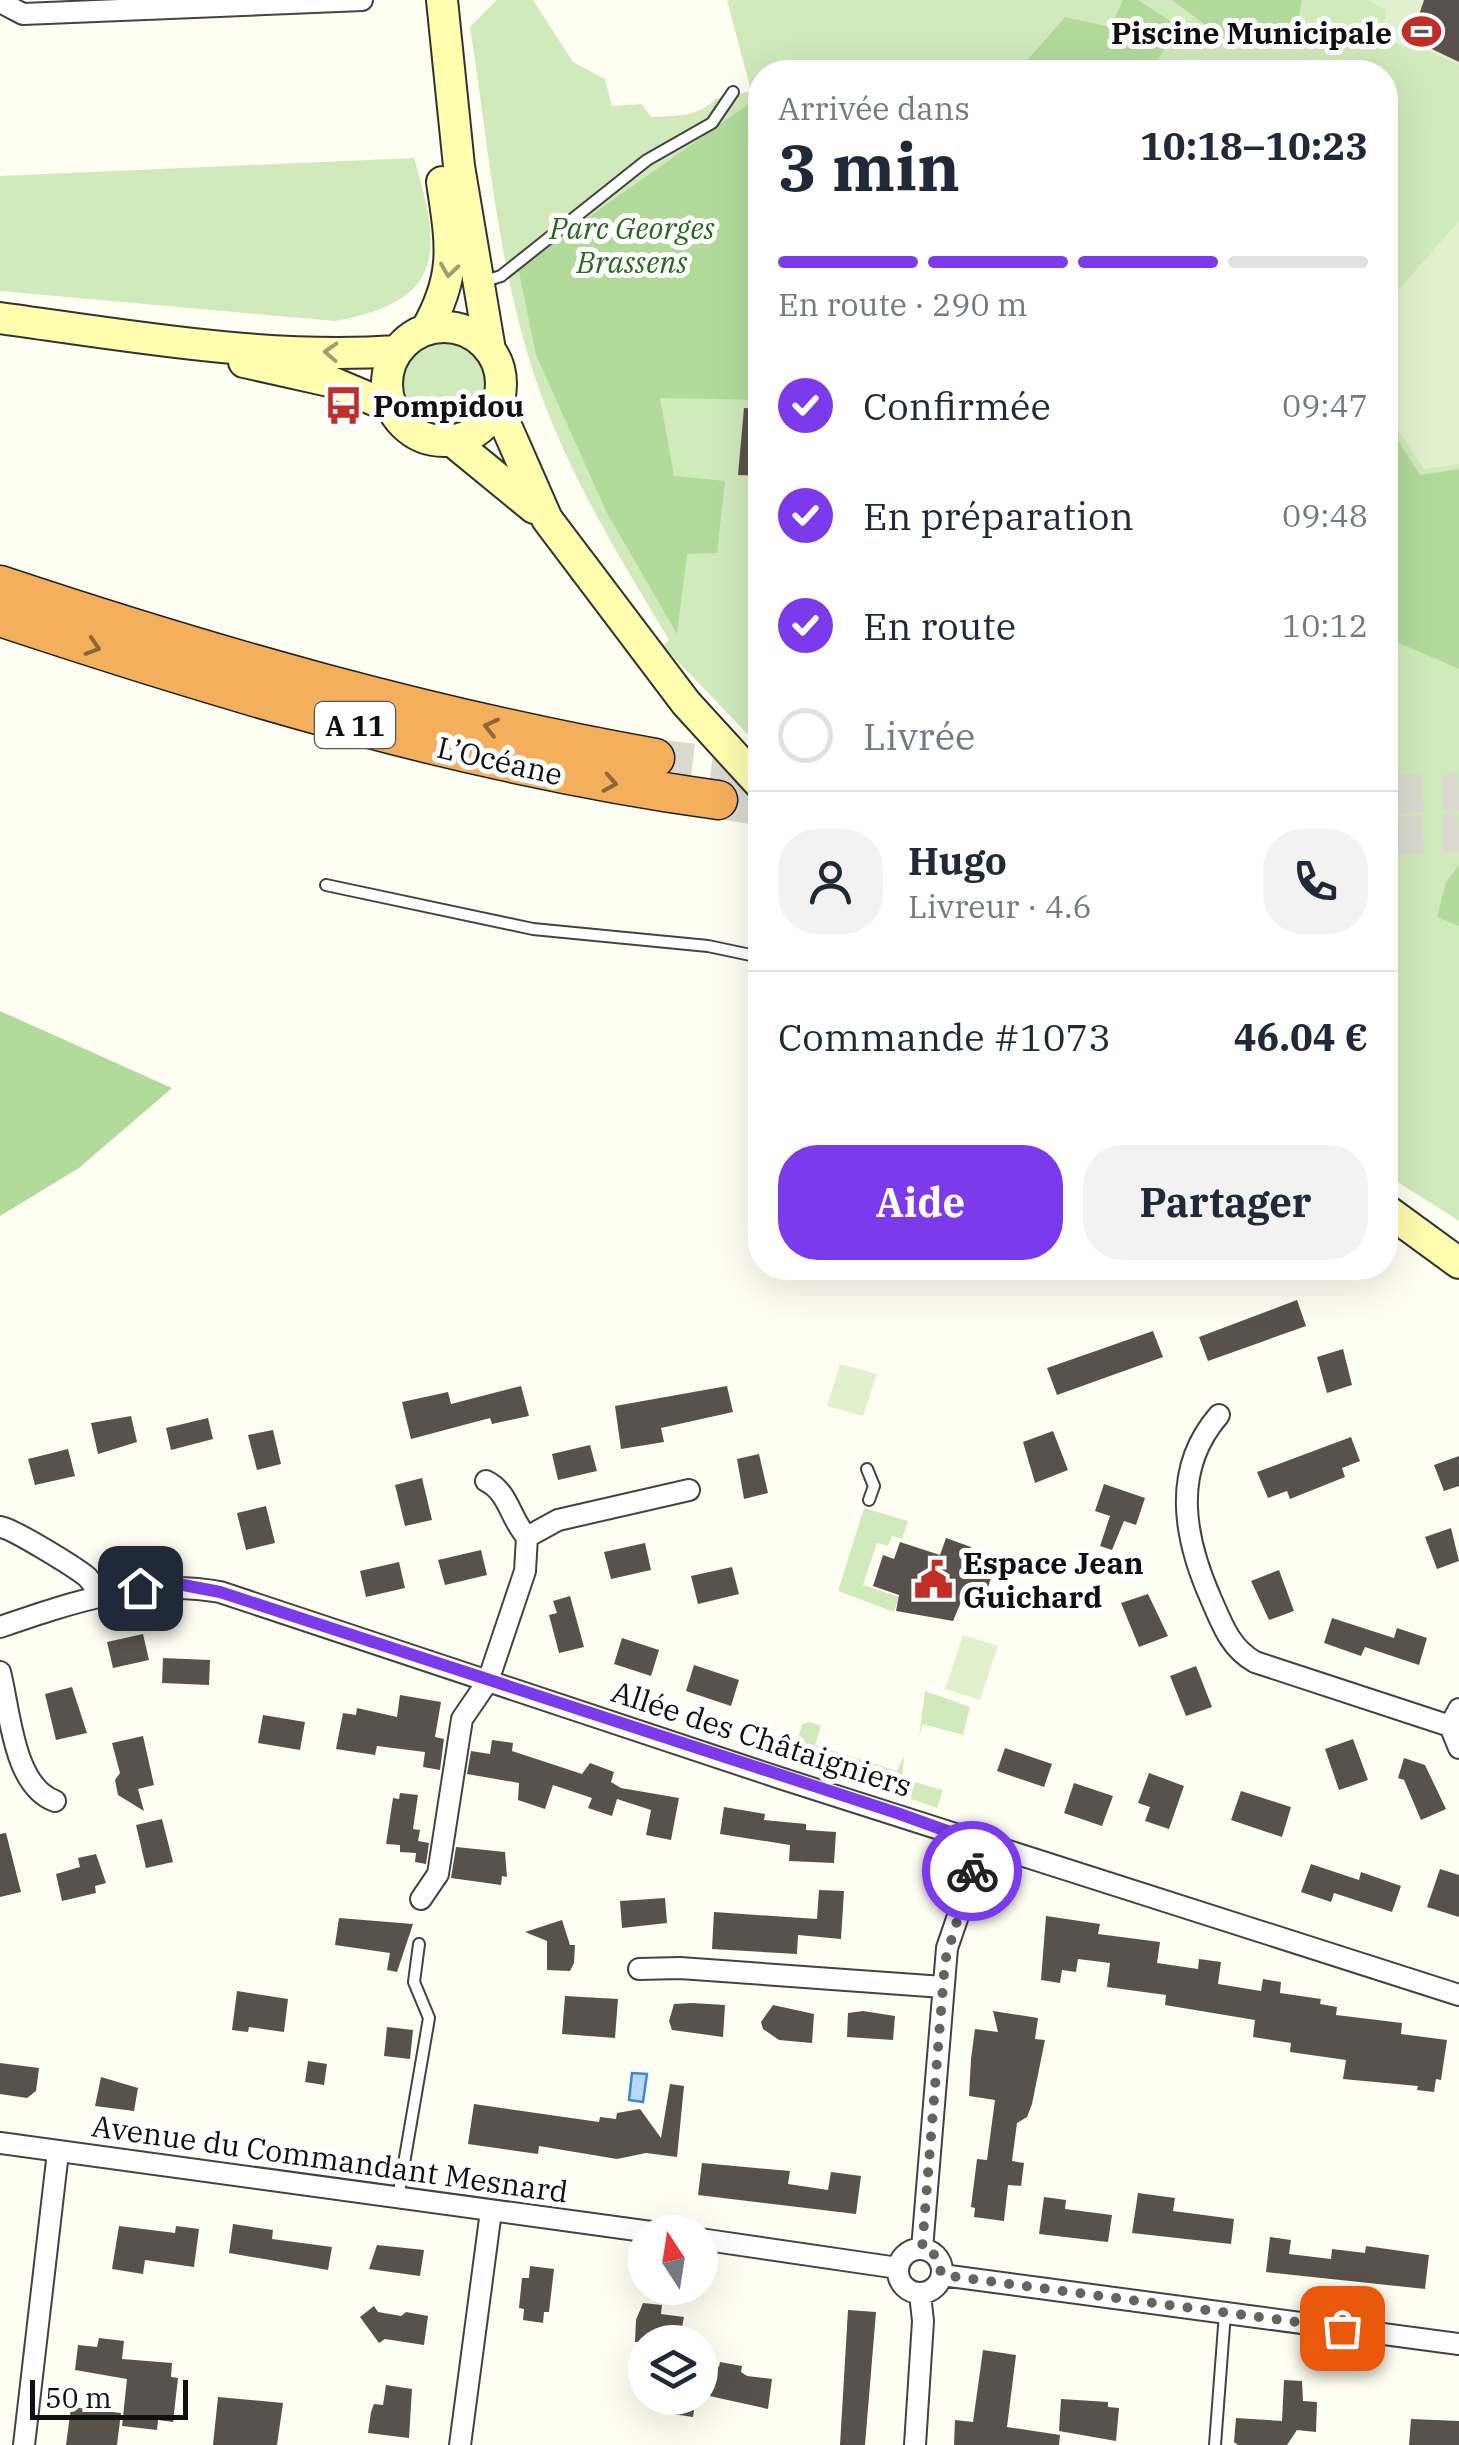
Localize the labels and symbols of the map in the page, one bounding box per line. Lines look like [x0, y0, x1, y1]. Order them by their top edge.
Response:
sports icon: Piscine Municipale [1401, 11, 1443, 53]
place label: Piscine Municipale [1111, 13, 1392, 52]
park label: Parc Georges Brassens [548, 208, 715, 281]
one-way arrow [440, 262, 461, 279]
one-way arrow [323, 342, 339, 363]
bus stop icon: Pompidou [322, 384, 364, 426]
place label: Pompidou [373, 386, 524, 425]
one-way arrow [83, 636, 100, 656]
road number: A 11 [315, 702, 395, 748]
one-way arrow [482, 718, 499, 739]
street label: L’Océane [434, 727, 566, 793]
one-way arrow [601, 772, 618, 793]
place label: Espace Jean Guichard [963, 1543, 1144, 1616]
pin [98, 1546, 183, 1631]
public building icon: Espace Jean Guichard [912, 1558, 954, 1600]
street label: Allée des Châtaigniers [607, 1671, 917, 1805]
courier [922, 1821, 1022, 1921]
street label: Avenue du Commandant Mesnard [89, 2105, 571, 2211]
north arrow [628, 2215, 718, 2305]
pin [1300, 2286, 1385, 2371]
scale bar [30, 2375, 188, 2420]

